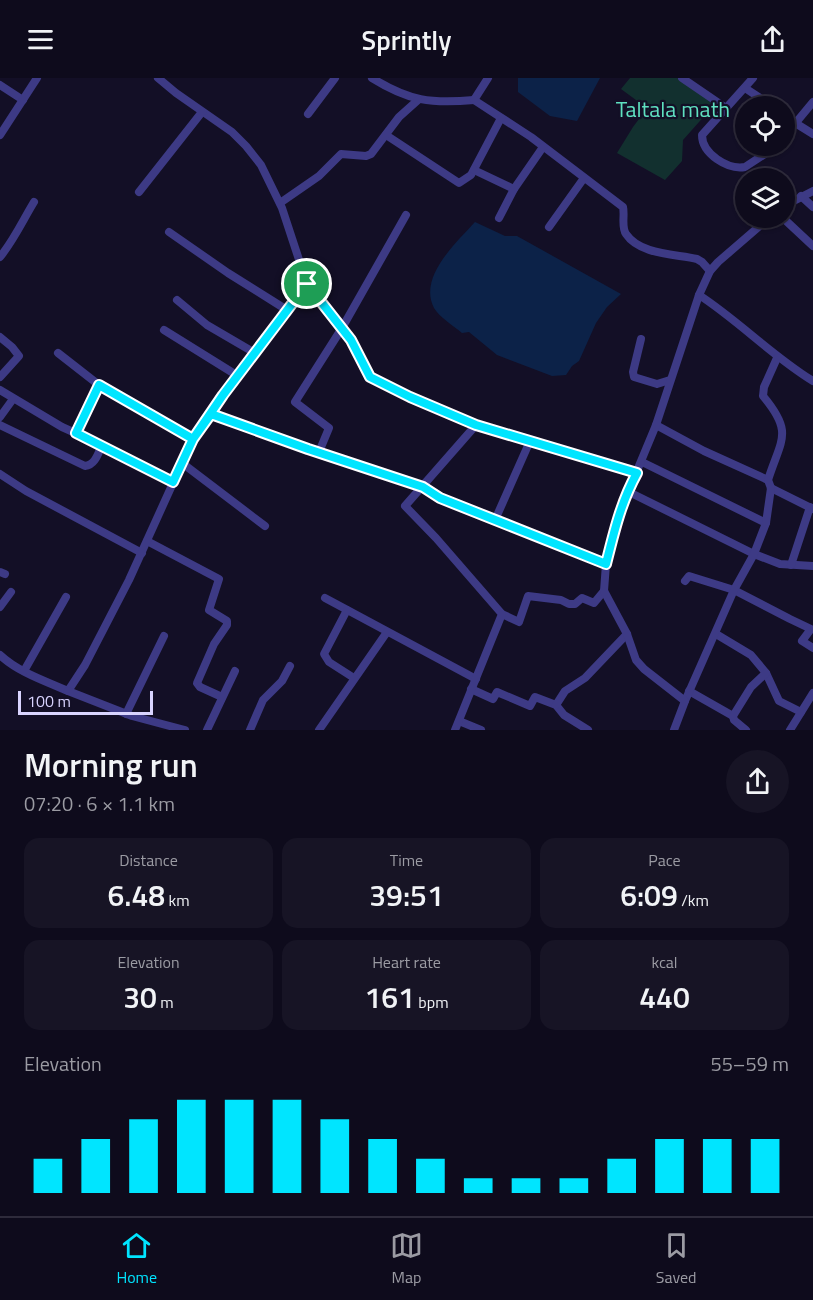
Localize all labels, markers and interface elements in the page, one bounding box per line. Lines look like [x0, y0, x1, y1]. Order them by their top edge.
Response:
text: Sprintly [362, 19, 451, 60]
icon: menu [24, 23, 57, 56]
icon: share [756, 23, 789, 56]
park label: Taltala math [616, 92, 730, 126]
map controls [735, 96, 795, 228]
button: locate [735, 96, 795, 156]
button: layers [735, 168, 795, 228]
pin [281, 258, 332, 309]
icon: arrive [290, 267, 323, 300]
scale bar [18, 688, 153, 716]
text: 100 m [27, 689, 71, 713]
text: Morning run [24, 740, 198, 790]
button: share [726, 750, 789, 813]
text: 07:20 · 6 × 1.1 km [24, 788, 175, 819]
text: Distance [119, 848, 178, 872]
text: Time [390, 848, 423, 872]
text: Pace [648, 848, 681, 872]
text: 6.48 [107, 872, 165, 918]
text: 39:51 [369, 872, 444, 918]
text: 6:09 [620, 872, 678, 918]
text: km [165, 888, 190, 912]
text: /km [678, 888, 709, 912]
text: Elevation [117, 950, 180, 974]
text: Heart rate [372, 950, 441, 974]
text: kcal [651, 950, 678, 974]
text: 30 [123, 974, 157, 1020]
text: 161 [364, 974, 415, 1020]
text: 440 [639, 974, 690, 1020]
text: m [157, 990, 174, 1014]
text: bpm [415, 990, 449, 1014]
text: Elevation [24, 1048, 102, 1079]
text: 55–59 m [710, 1048, 789, 1079]
tab: Home [116, 1229, 157, 1289]
tab: Map [390, 1229, 423, 1289]
tab: Saved [656, 1229, 697, 1289]

